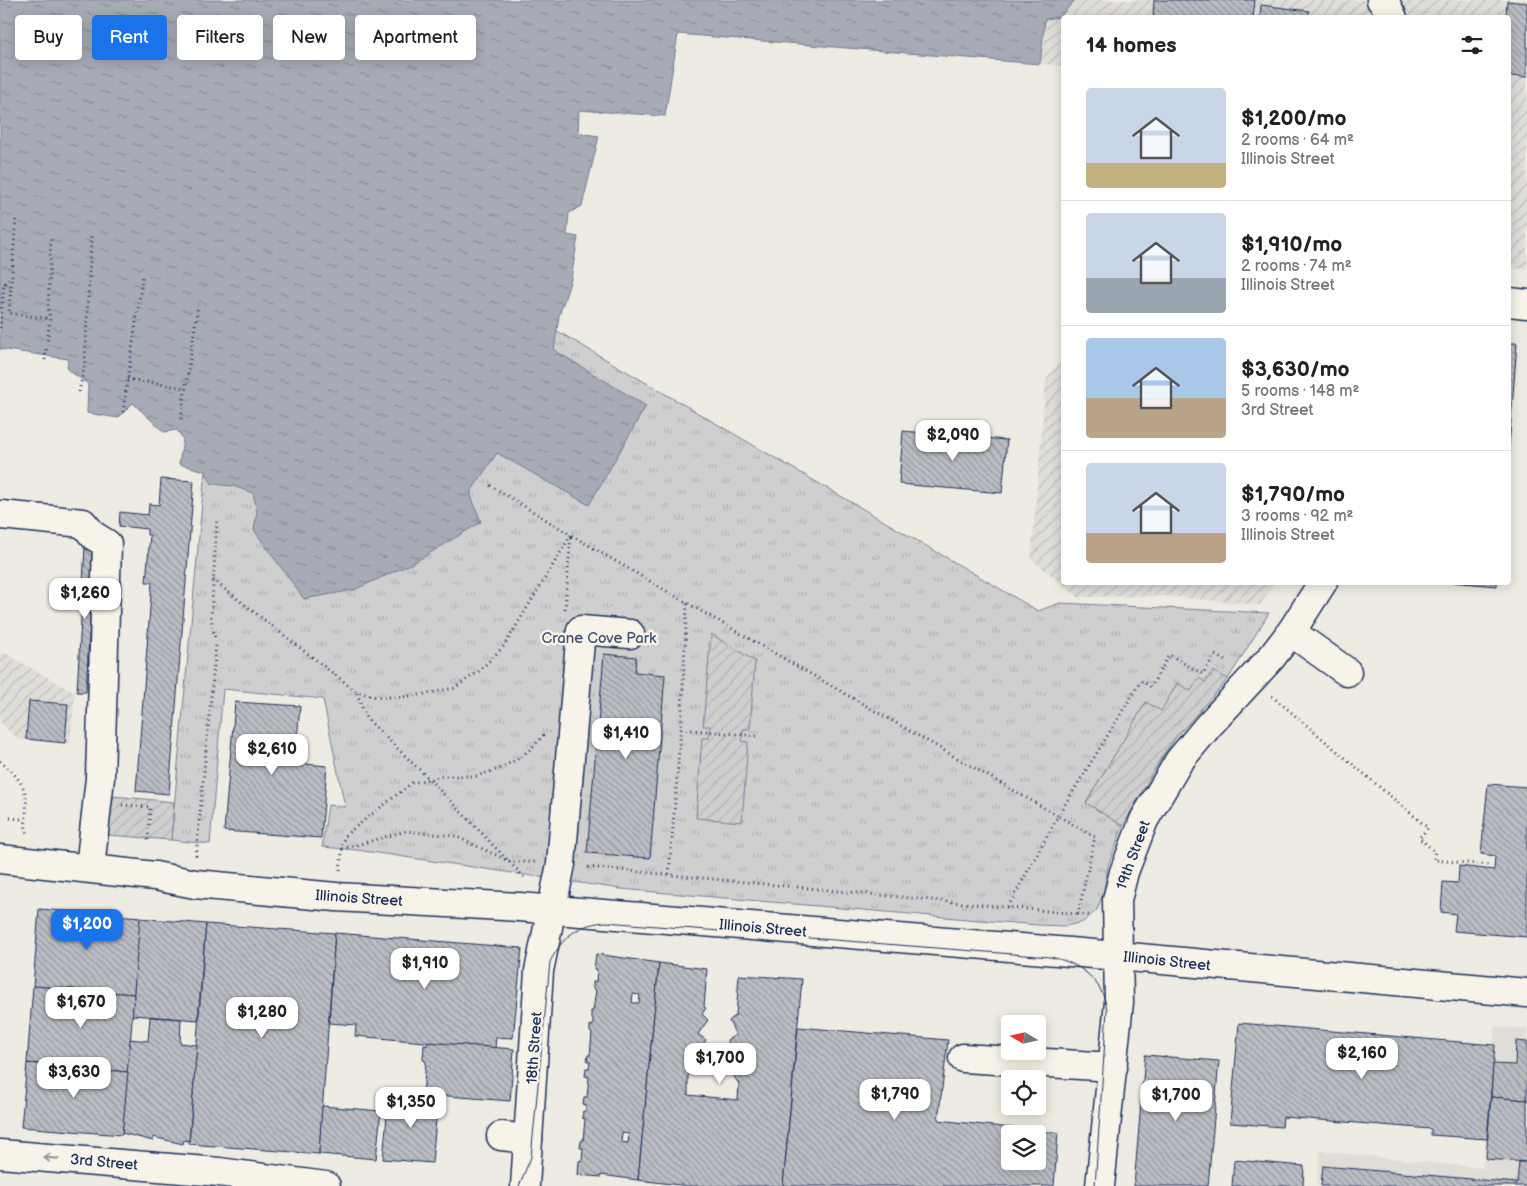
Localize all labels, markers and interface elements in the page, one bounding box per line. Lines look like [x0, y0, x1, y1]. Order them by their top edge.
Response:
chip: Buy [15, 15, 82, 60]
chip: Rent [92, 15, 167, 60]
chip: Filters [177, 15, 263, 60]
chip: New [273, 15, 345, 60]
chip: Apartment [355, 15, 476, 60]
icon: filters [1458, 31, 1486, 59]
text: 14 homes [1086, 33, 1177, 58]
text: $1,200/mo [1241, 106, 1346, 131]
icon: home [1126, 108, 1186, 168]
text: 2 rooms · 64 m² [1241, 131, 1354, 150]
text: Illinois Street [1241, 150, 1335, 169]
text: $1,910/mo [1241, 232, 1342, 257]
icon: home [1126, 233, 1186, 293]
text: 2 rooms · 74 m² [1241, 257, 1352, 276]
text: Illinois Street [1241, 276, 1335, 295]
text: $3,630/mo [1241, 357, 1350, 382]
icon: home [1126, 358, 1186, 418]
text: 5 rooms · 148 m² [1241, 382, 1359, 401]
text: 3rd Street [1241, 401, 1313, 420]
pin: $2,090 [912, 420, 994, 462]
text: $2,090 [927, 426, 980, 445]
text: $1,790/mo [1241, 482, 1345, 507]
icon: home [1126, 483, 1186, 543]
text: 3 rooms · 92 m² [1241, 507, 1354, 526]
text: Illinois Street [1241, 526, 1335, 545]
pin: $1,260 [44, 578, 126, 620]
text: $1,260 [60, 584, 110, 603]
park label: Crane Cove Park [542, 629, 657, 648]
pin: $1,410 [585, 718, 667, 760]
text: $1,410 [603, 724, 649, 743]
pin: $2,610 [231, 734, 313, 776]
text: $2,610 [247, 740, 297, 759]
street label: 19th Street [1112, 818, 1155, 892]
street label: Illinois Street [315, 886, 404, 911]
pin: $1,200 [46, 908, 128, 951]
text: $1,200 [62, 915, 112, 934]
street label: Illinois Street [718, 915, 808, 942]
street label: Illinois Street [1122, 947, 1212, 976]
pin: $1,910 [384, 948, 466, 990]
text: $1,910 [402, 954, 448, 973]
pin: $1,670 [40, 986, 122, 1029]
text: $1,670 [56, 993, 106, 1012]
pin: $1,280 [221, 996, 303, 1039]
text: $1,280 [237, 1003, 287, 1022]
street label: 18th Street [522, 1011, 547, 1085]
north arrow [1001, 1015, 1046, 1060]
map controls [1001, 1015, 1046, 1170]
pin: $2,160 [1321, 1038, 1403, 1080]
pin: $1,700 [679, 1042, 761, 1085]
text: $2,160 [1337, 1044, 1387, 1063]
text: $1,700 [695, 1049, 745, 1068]
pin: $3,630 [33, 1056, 115, 1099]
text: $3,630 [48, 1063, 100, 1082]
button: locate [1001, 1070, 1046, 1115]
pin: $1,790 [854, 1078, 936, 1121]
pin: $1,700 [1135, 1080, 1217, 1122]
text: $1,790 [870, 1085, 920, 1104]
pin: $1,350 [370, 1086, 452, 1129]
text: $1,700 [1151, 1086, 1201, 1105]
text: $1,350 [386, 1093, 436, 1112]
button: layers [1001, 1125, 1046, 1170]
street label: 3rd Street [69, 1150, 139, 1175]
one-way arrow [44, 1153, 60, 1163]

